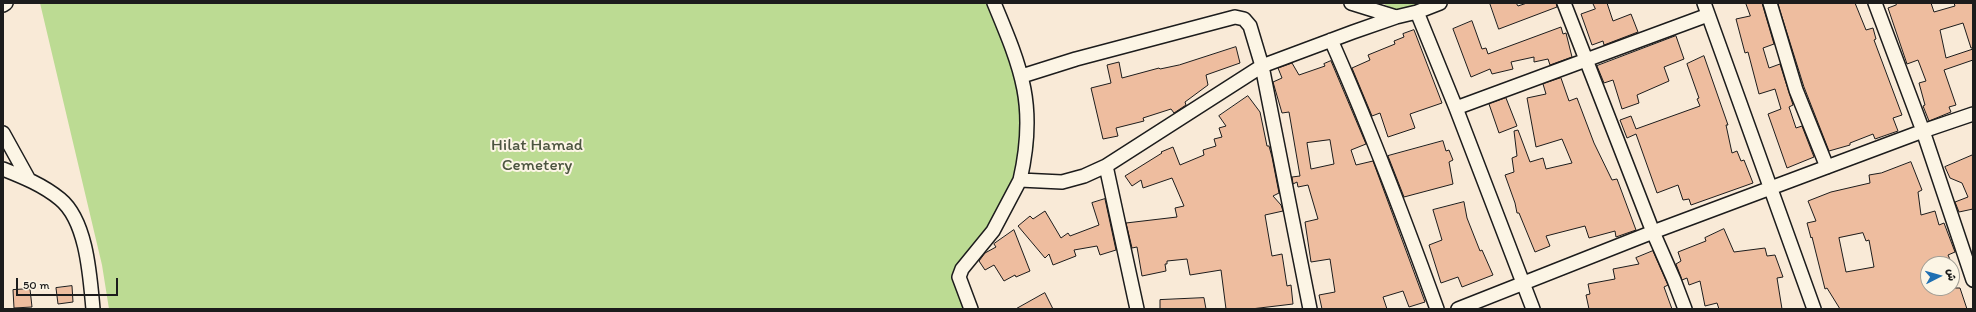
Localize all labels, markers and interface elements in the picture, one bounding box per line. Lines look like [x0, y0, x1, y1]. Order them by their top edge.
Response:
park label: Hilat Hamad Cemetery [491, 136, 583, 176]
north arrow [1920, 256, 1960, 296]
text: ش [1944, 268, 1959, 281]
scale bar [18, 270, 120, 296]
text: 50 m [23, 278, 49, 292]

